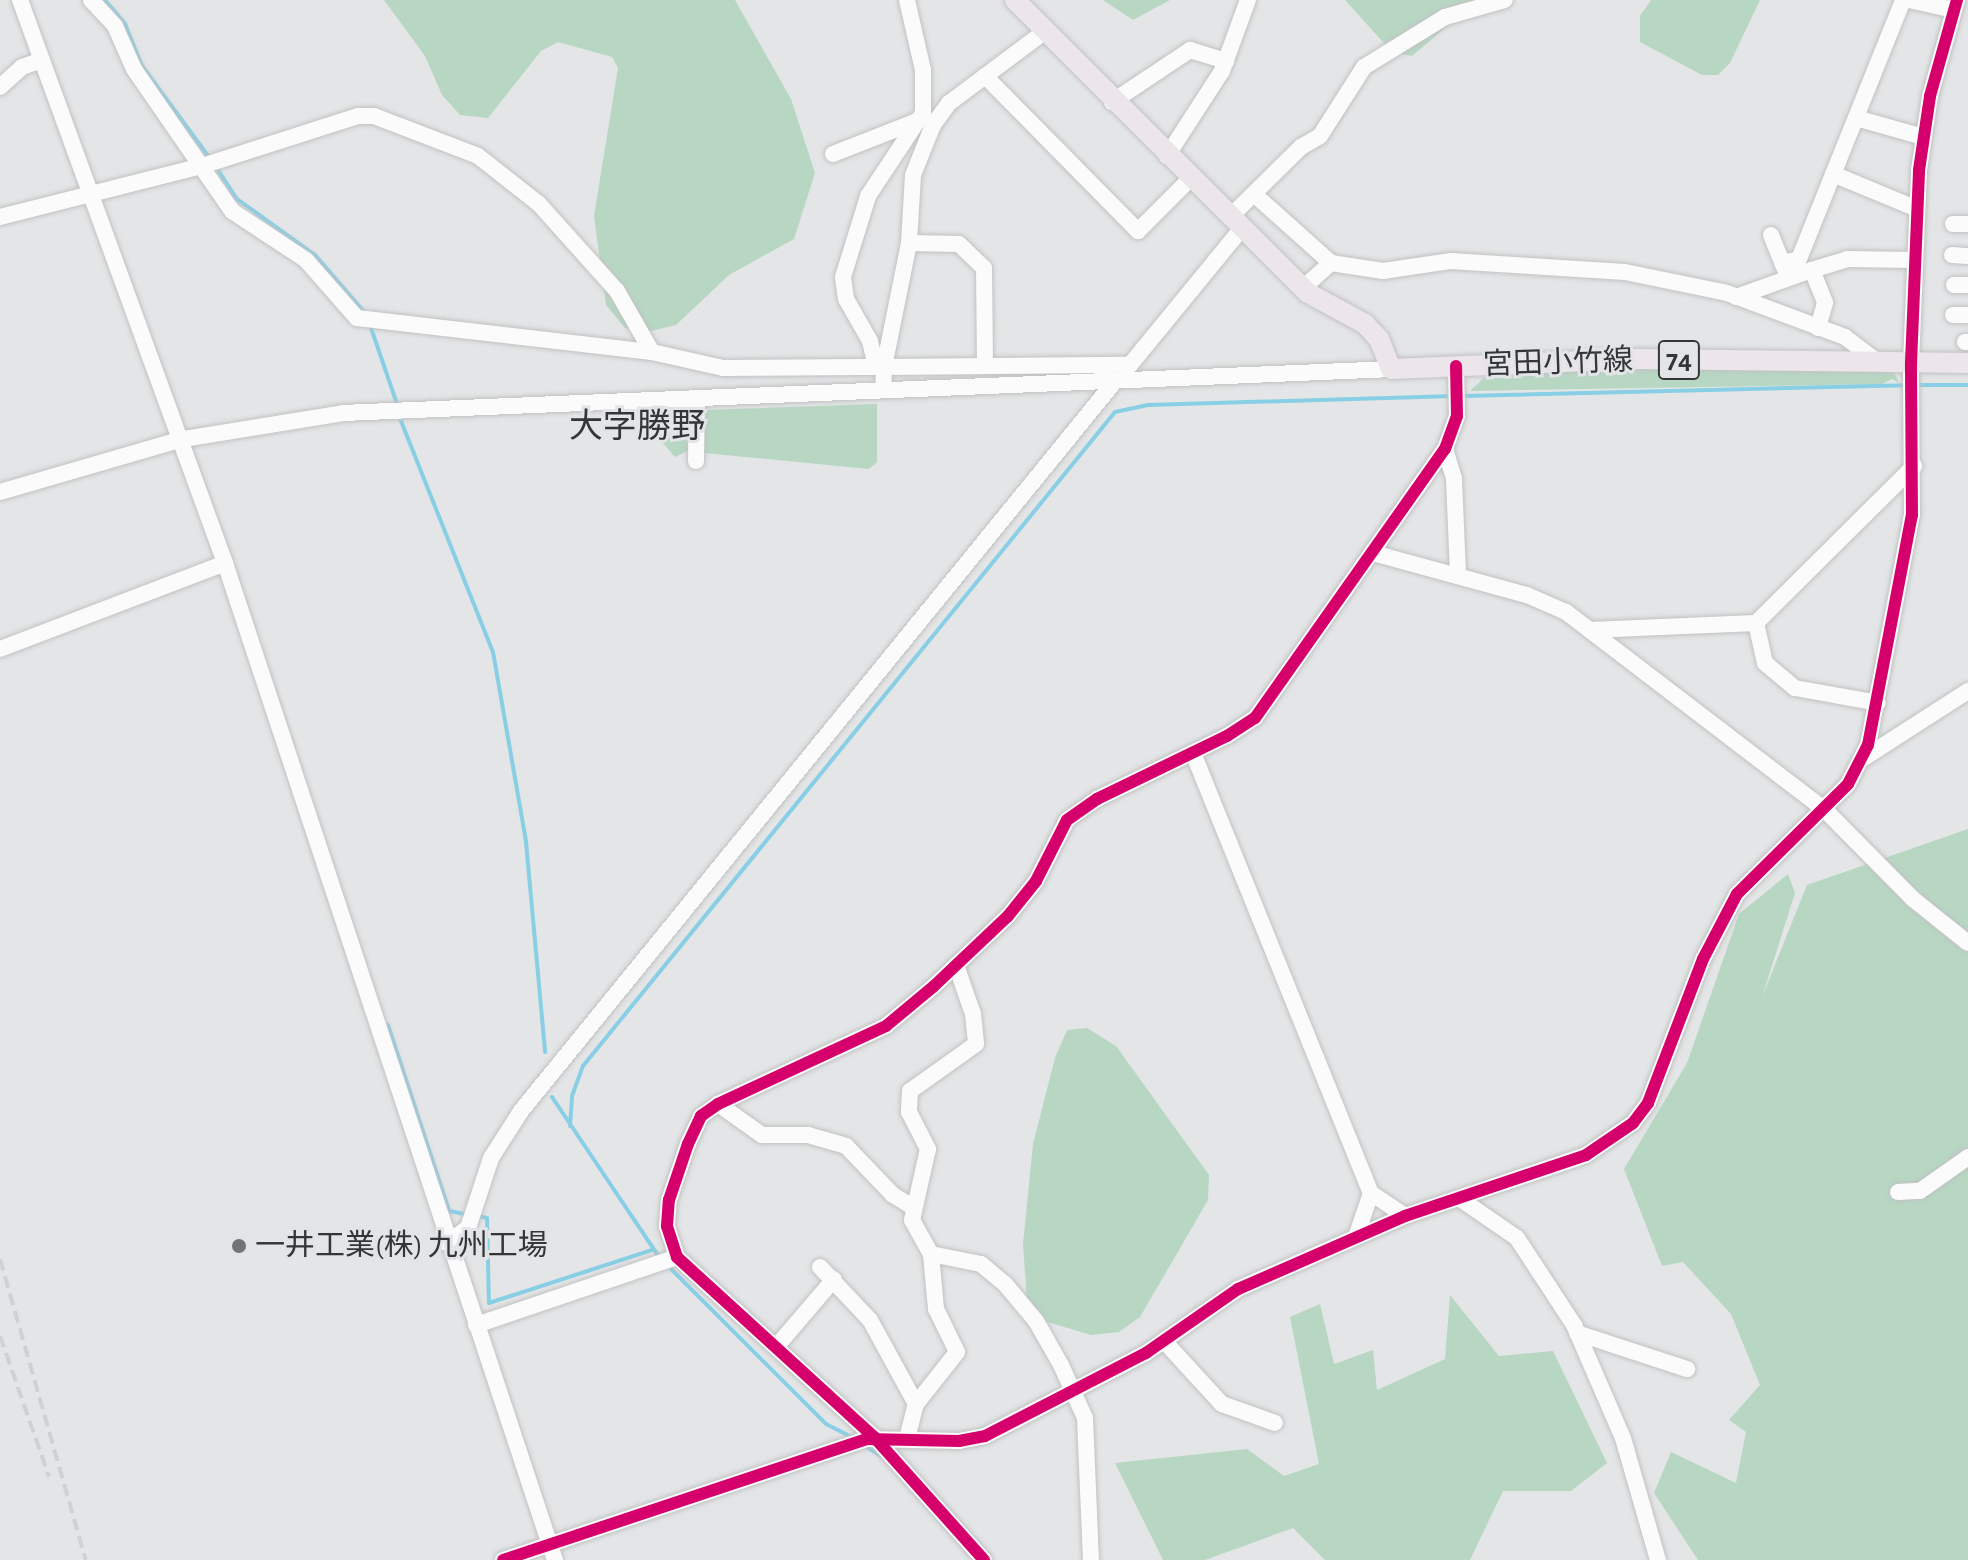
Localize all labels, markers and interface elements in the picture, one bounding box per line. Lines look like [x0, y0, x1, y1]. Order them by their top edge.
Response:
road number: 74 [1657, 336, 1701, 384]
street label: 宮田小竹線 [1482, 342, 1634, 384]
district label: 大字勝野 [569, 408, 705, 448]
place label: 一井工業(株) 九州工場 [255, 1228, 548, 1264]
marker: 一井工業(株) 九州工場 [230, 1237, 248, 1255]

